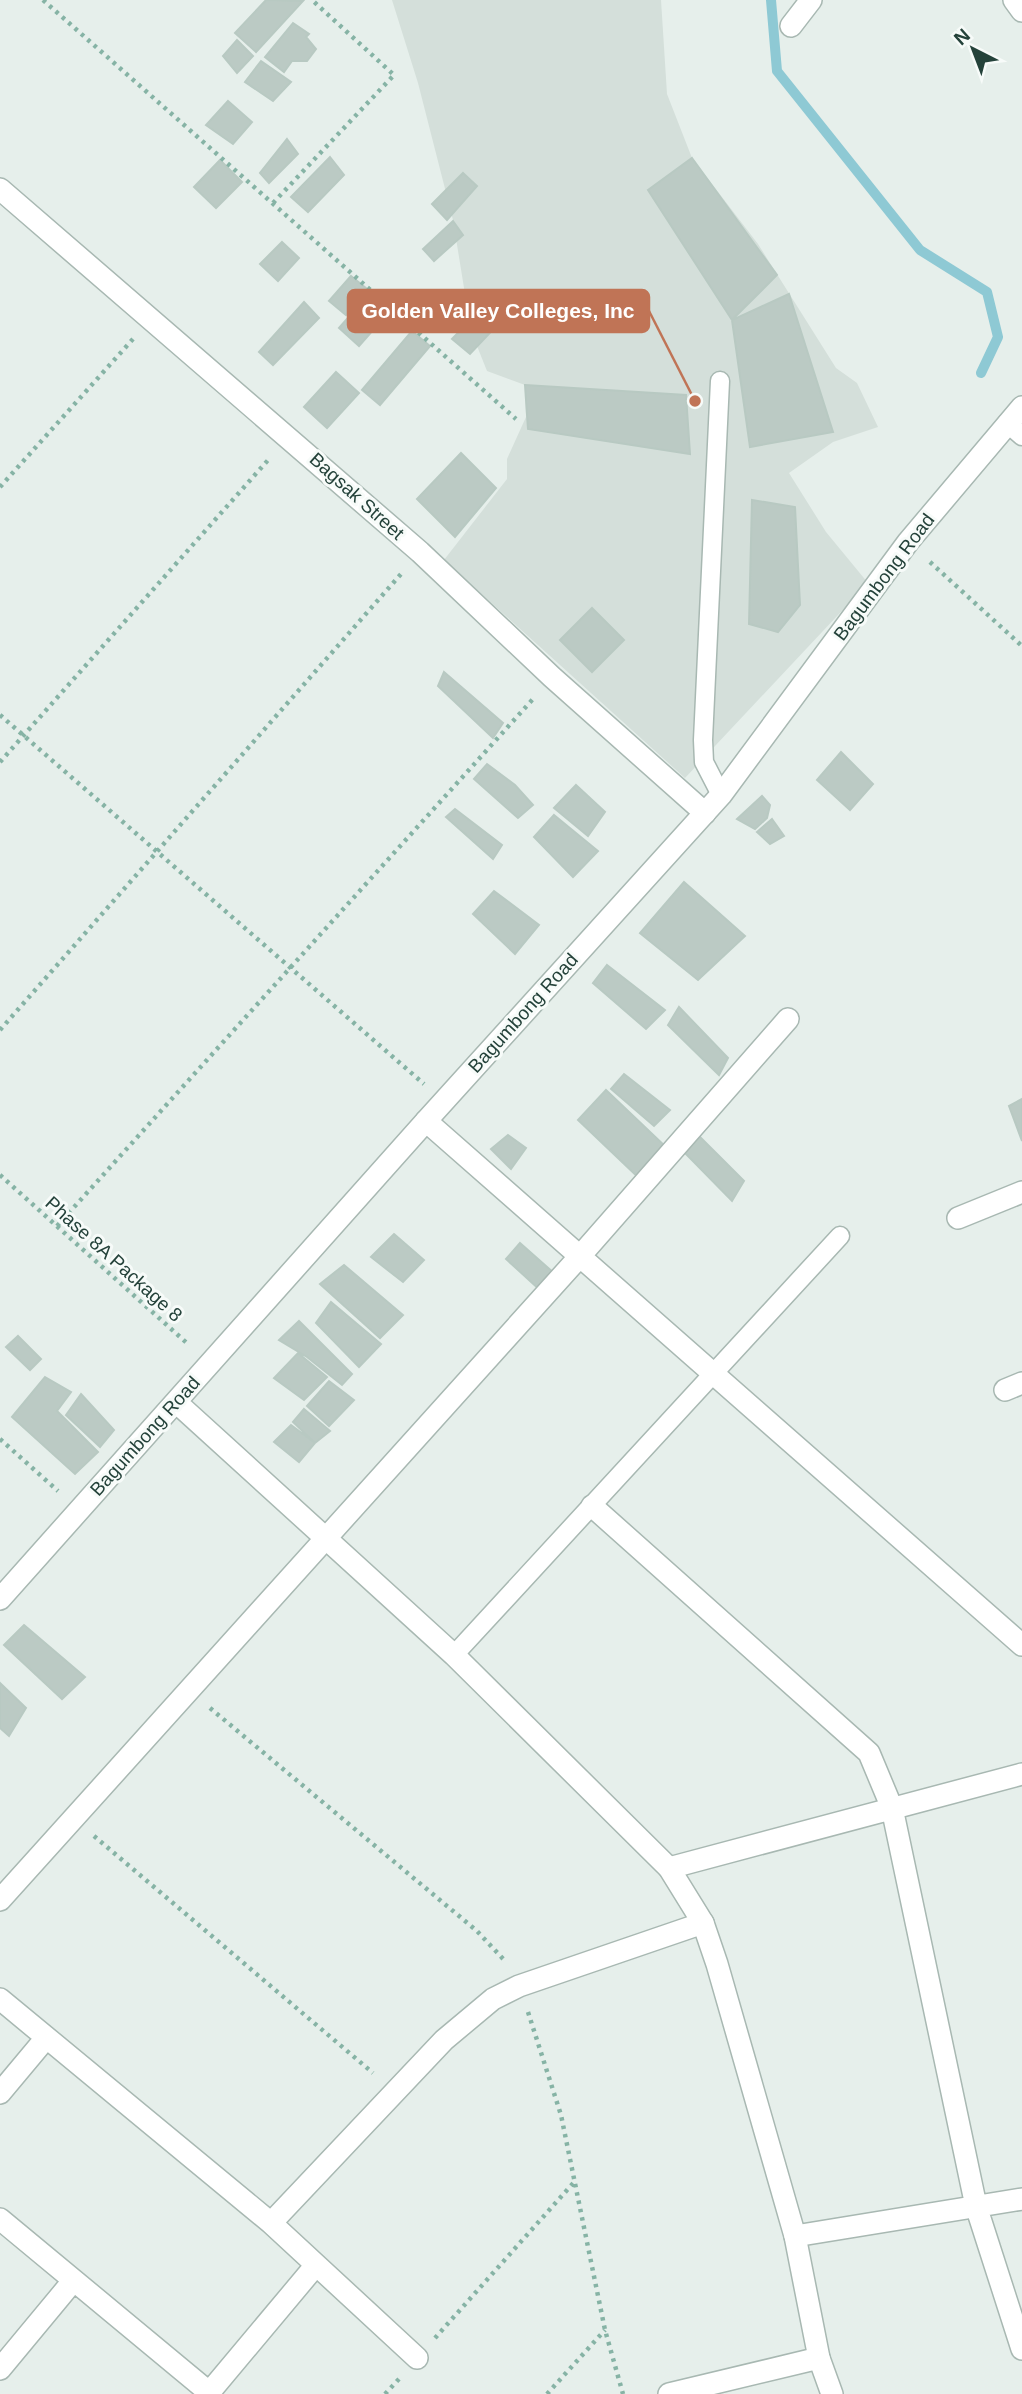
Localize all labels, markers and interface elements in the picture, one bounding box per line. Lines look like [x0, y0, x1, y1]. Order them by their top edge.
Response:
north arrow [938, 14, 1008, 84]
text: N [950, 24, 974, 49]
callout: Golden Valley Colleges, Inc [348, 290, 649, 332]
text: Golden Valley Colleges, Inc [361, 299, 635, 322]
street label: Bagsak Street [306, 448, 409, 544]
street label: Bagumbong Road [830, 510, 938, 644]
street label: Bagumbong Road [464, 949, 582, 1077]
street label: Phase 8A Package 8 [41, 1192, 187, 1326]
street label: Bagumbong Road [86, 1372, 204, 1500]

